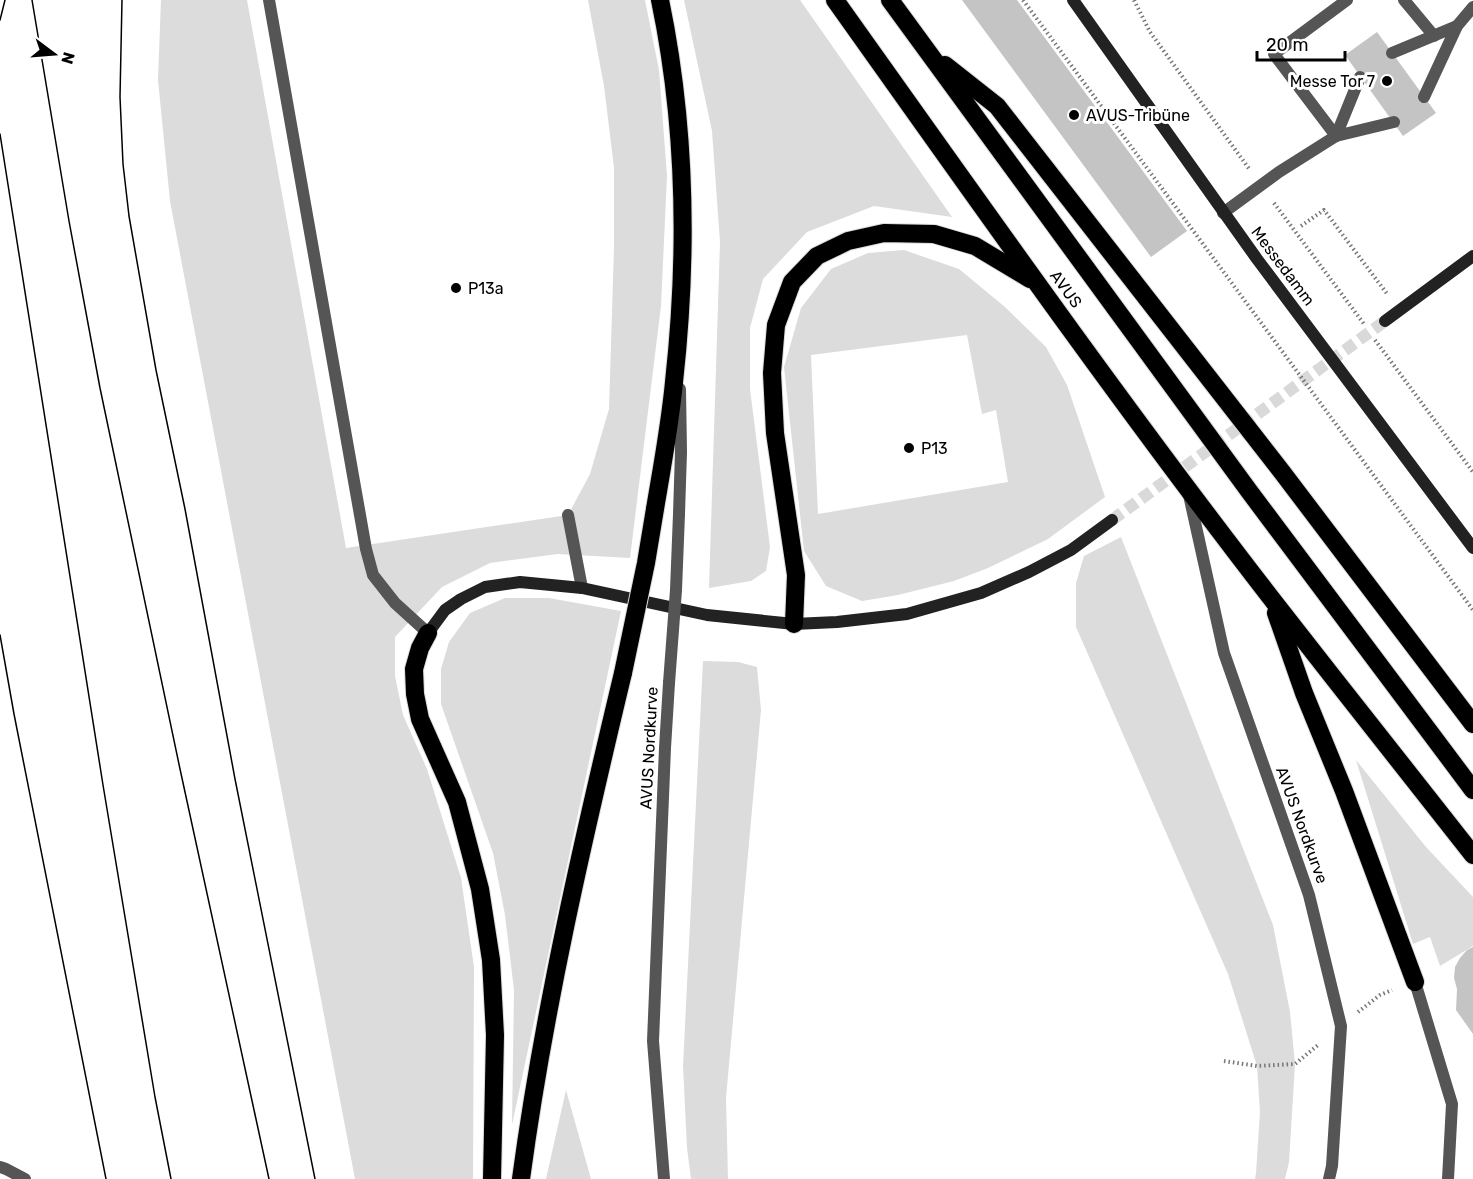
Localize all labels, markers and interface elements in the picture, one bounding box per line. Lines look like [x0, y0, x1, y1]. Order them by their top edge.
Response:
north arrow [24, 24, 84, 84]
scale bar [1257, 24, 1346, 62]
text: 20 m [1266, 34, 1308, 56]
text: N [57, 50, 79, 66]
place label: Messe Tor 7 [1290, 72, 1375, 91]
marker: Messe Tor 7 [1380, 74, 1394, 88]
place label: AVUS-Tribüne [1086, 106, 1190, 125]
marker: AVUS-Tribüne [1067, 108, 1081, 122]
street label: Messedamm [1247, 223, 1319, 309]
street label: AVUS [1046, 267, 1086, 311]
place label: P13a [468, 279, 504, 298]
marker: P13a [449, 281, 463, 295]
place label: P13 [921, 439, 948, 458]
marker: P13 [902, 441, 916, 455]
street label: AVUS Nordkurve [636, 686, 662, 810]
street label: AVUS Nordkurve [1272, 764, 1332, 886]

